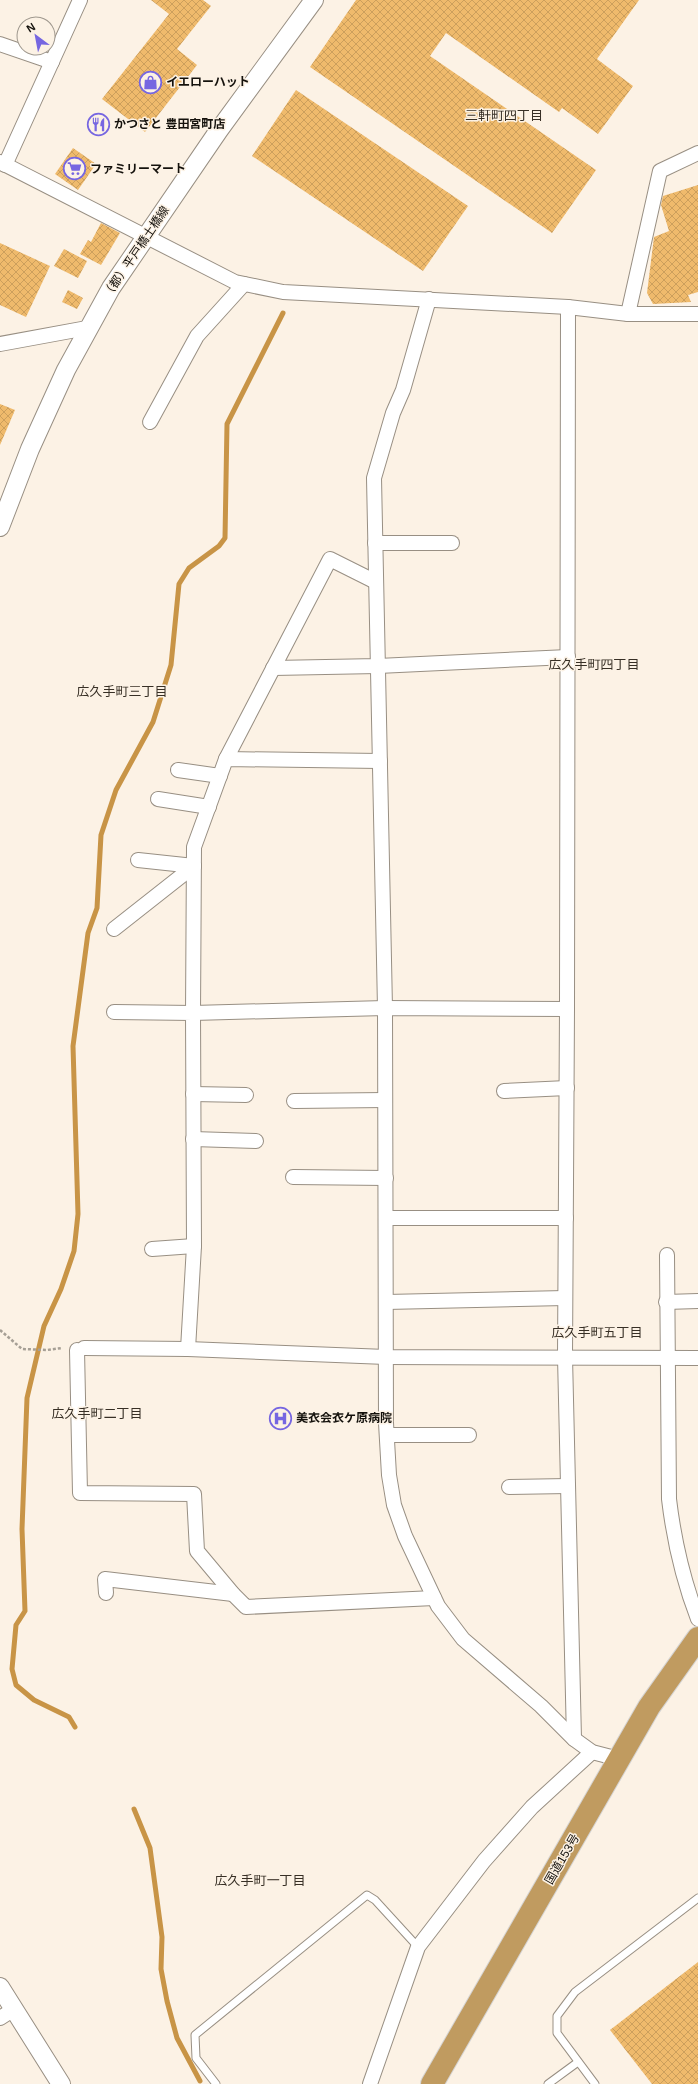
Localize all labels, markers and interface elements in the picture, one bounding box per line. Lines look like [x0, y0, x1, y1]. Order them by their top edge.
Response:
north arrow [16, 16, 56, 56]
text: N [24, 20, 37, 35]
shop icon: イエローハット [137, 69, 163, 95]
place label: イエローハット [166, 75, 250, 89]
district label: 三軒町四丁目 [465, 108, 543, 123]
restaurant icon: かつさと 豊田宮町店 [86, 111, 112, 137]
place label: かつさと 豊田宮町店 [114, 117, 225, 131]
supermarket icon: ファミリーマート [62, 156, 88, 182]
place label: ファミリーマート [90, 162, 186, 176]
street label: （都）平戸橋土橋線 [100, 203, 172, 301]
district label: 広久手町四丁目 [548, 657, 640, 672]
district label: 広久手町三丁目 [76, 684, 168, 699]
district label: 広久手町五丁目 [551, 1325, 643, 1340]
hospital icon: 美衣会衣ケ原病院 [267, 1405, 293, 1431]
district label: 広久手町二丁目 [51, 1406, 143, 1421]
place label: 美衣会衣ケ原病院 [296, 1411, 392, 1425]
street label: 国道153号 [542, 1831, 582, 1887]
district label: 広久手町一丁目 [214, 1873, 306, 1888]

